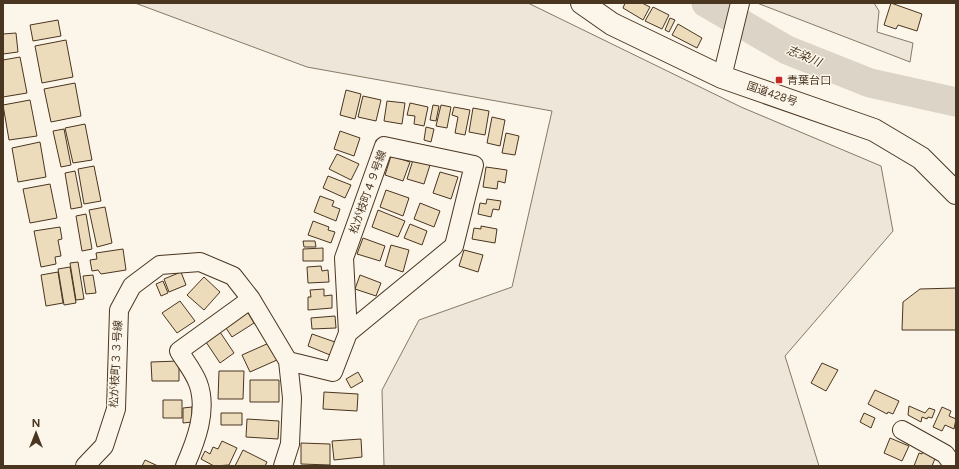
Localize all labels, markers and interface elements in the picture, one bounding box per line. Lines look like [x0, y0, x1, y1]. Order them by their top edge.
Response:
water label: 志染川 [785, 43, 825, 70]
place label: 青葉台口 [787, 74, 831, 87]
marker: 青葉台口 [774, 75, 784, 85]
street label: 国道428号 [745, 79, 799, 109]
street label: 松が枝町４９号線 [347, 148, 389, 236]
street label: 松が枝町３３号線 [107, 320, 125, 408]
north arrow [16, 413, 56, 453]
text: N [32, 417, 40, 430]

